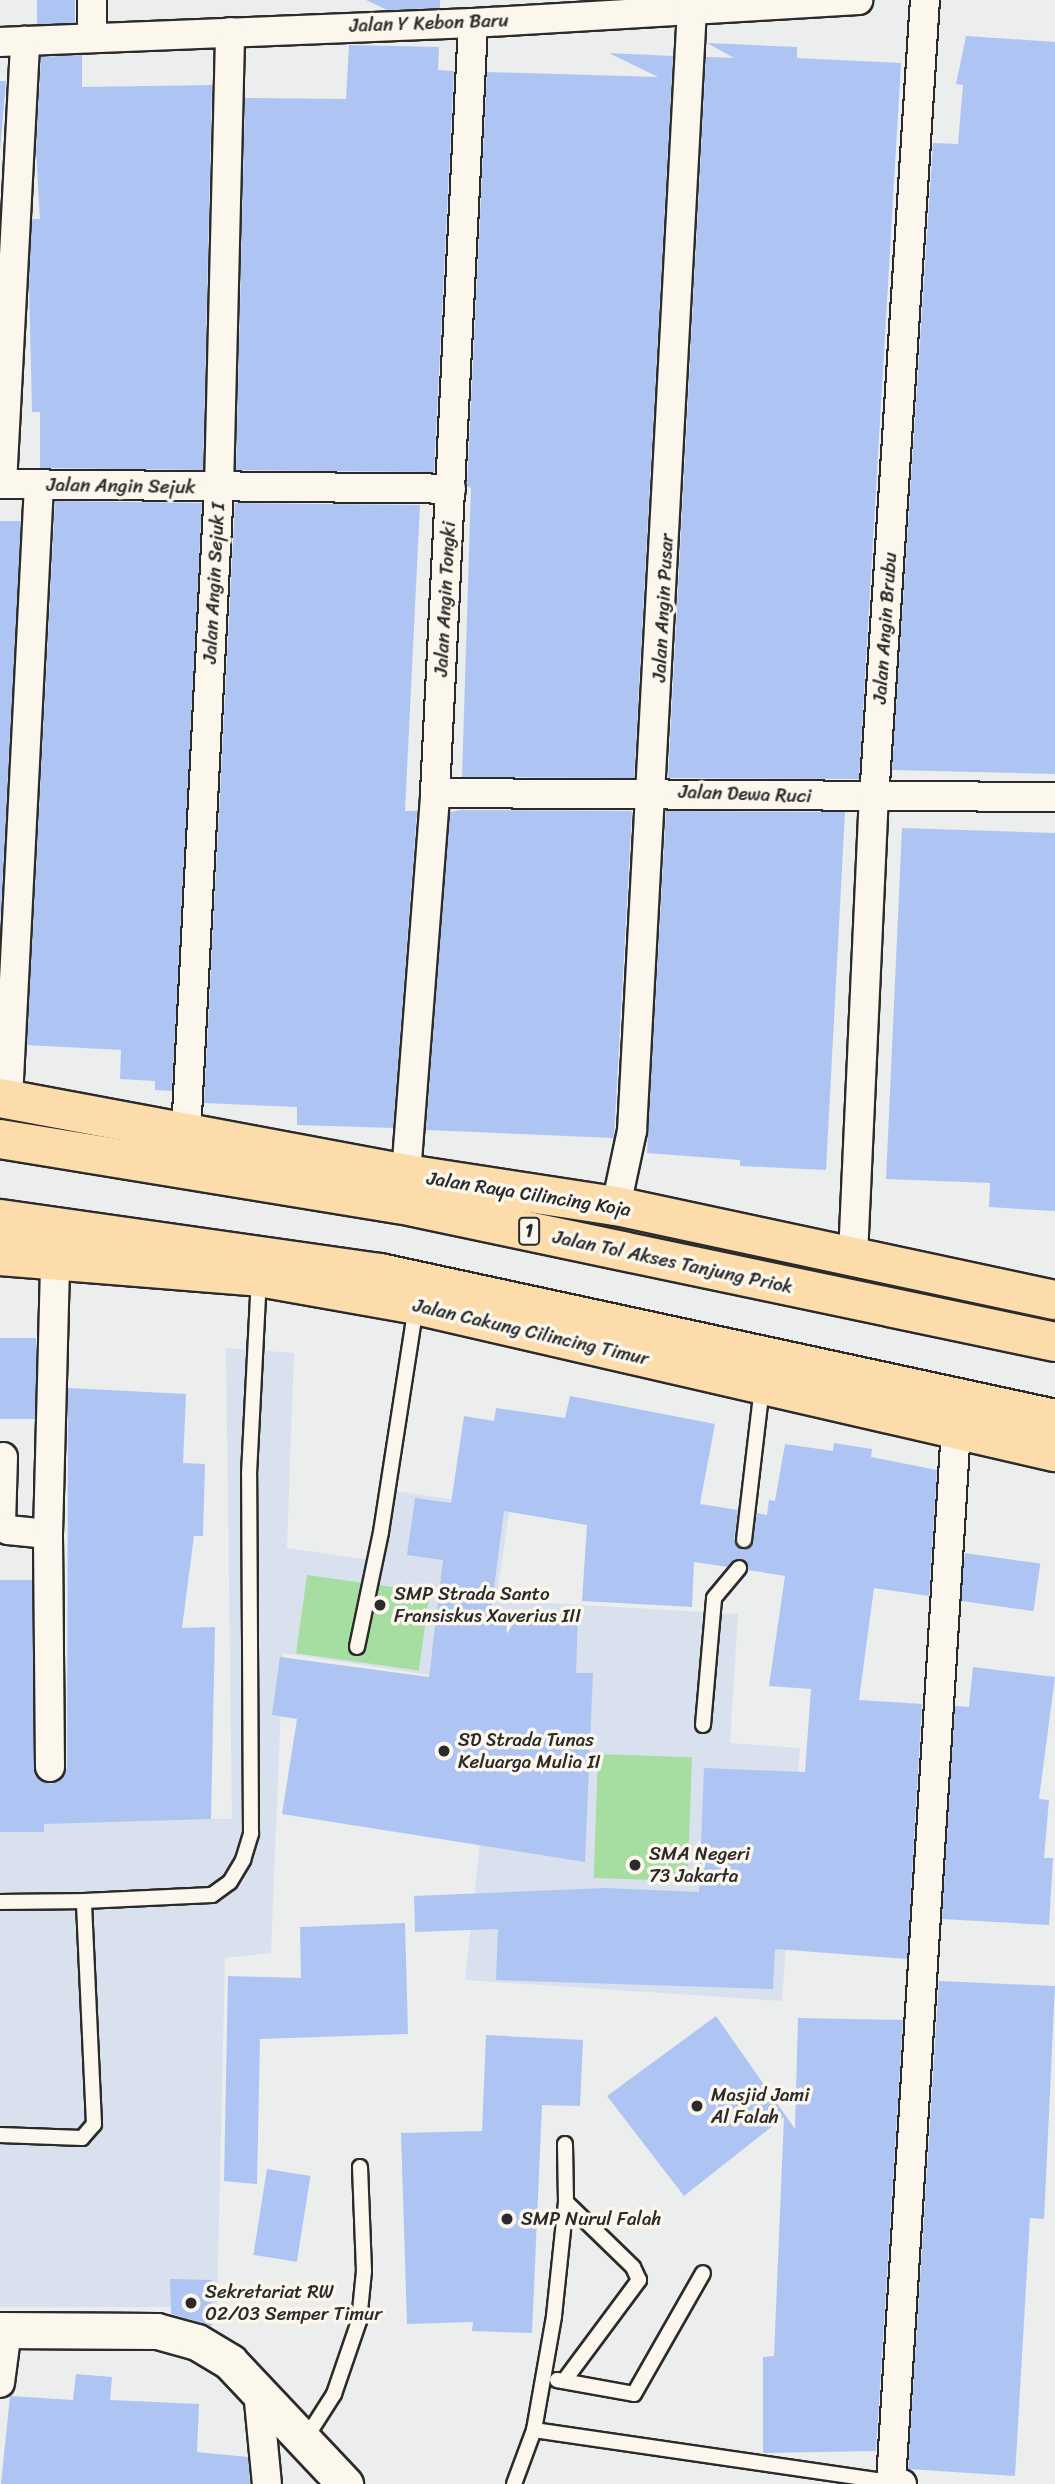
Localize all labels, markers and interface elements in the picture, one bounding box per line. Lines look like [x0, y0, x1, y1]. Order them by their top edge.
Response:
street label: Jalan Y Kebon Baru [349, 9, 509, 37]
street label: Jalan Angin Sejuk [46, 473, 196, 499]
street label: Jalan Angin Sejuk I [198, 502, 230, 664]
street label: Jalan Angin Tongki [430, 521, 460, 677]
street label: Jalan Angin Pusar [648, 533, 678, 683]
street label: Jalan Angin Brubu [868, 552, 902, 704]
street label: Jalan Dewa Ruci [678, 780, 812, 808]
street label: Jalan Raya Cilincing Koja [424, 1166, 634, 1222]
road number: 1 [517, 1216, 541, 1246]
street label: Jalan Tol Akses Tanjung Priok [551, 1225, 795, 1299]
street label: Jalan Cakung Cilincing Timur [411, 1294, 651, 1370]
place label: SMP Strada Santo Fransiskus Xaverius III [394, 1583, 581, 1627]
marker: SMP Strada Santo Fransiskus Xaverius III [372, 1597, 388, 1613]
place label: SD Strada Tunas Keluarga Mulia II [458, 1729, 601, 1773]
marker: SD Strada Tunas Keluarga Mulia II [436, 1743, 452, 1759]
place label: SMA Negeri 73 Jakarta [649, 1843, 750, 1887]
marker: SMA Negeri 73 Jakarta [627, 1857, 643, 1873]
place label: Masjid Jami Al Falah [711, 2084, 809, 2128]
marker: Masjid Jami Al Falah [689, 2098, 705, 2114]
place label: SMP Nurul Falah [521, 2208, 661, 2230]
marker: SMP Nurul Falah [499, 2211, 515, 2227]
place label: Sekretariat RW 02/03 Semper Timur [205, 2281, 382, 2325]
marker: Sekretariat RW 02/03 Semper Timur [183, 2295, 199, 2311]

